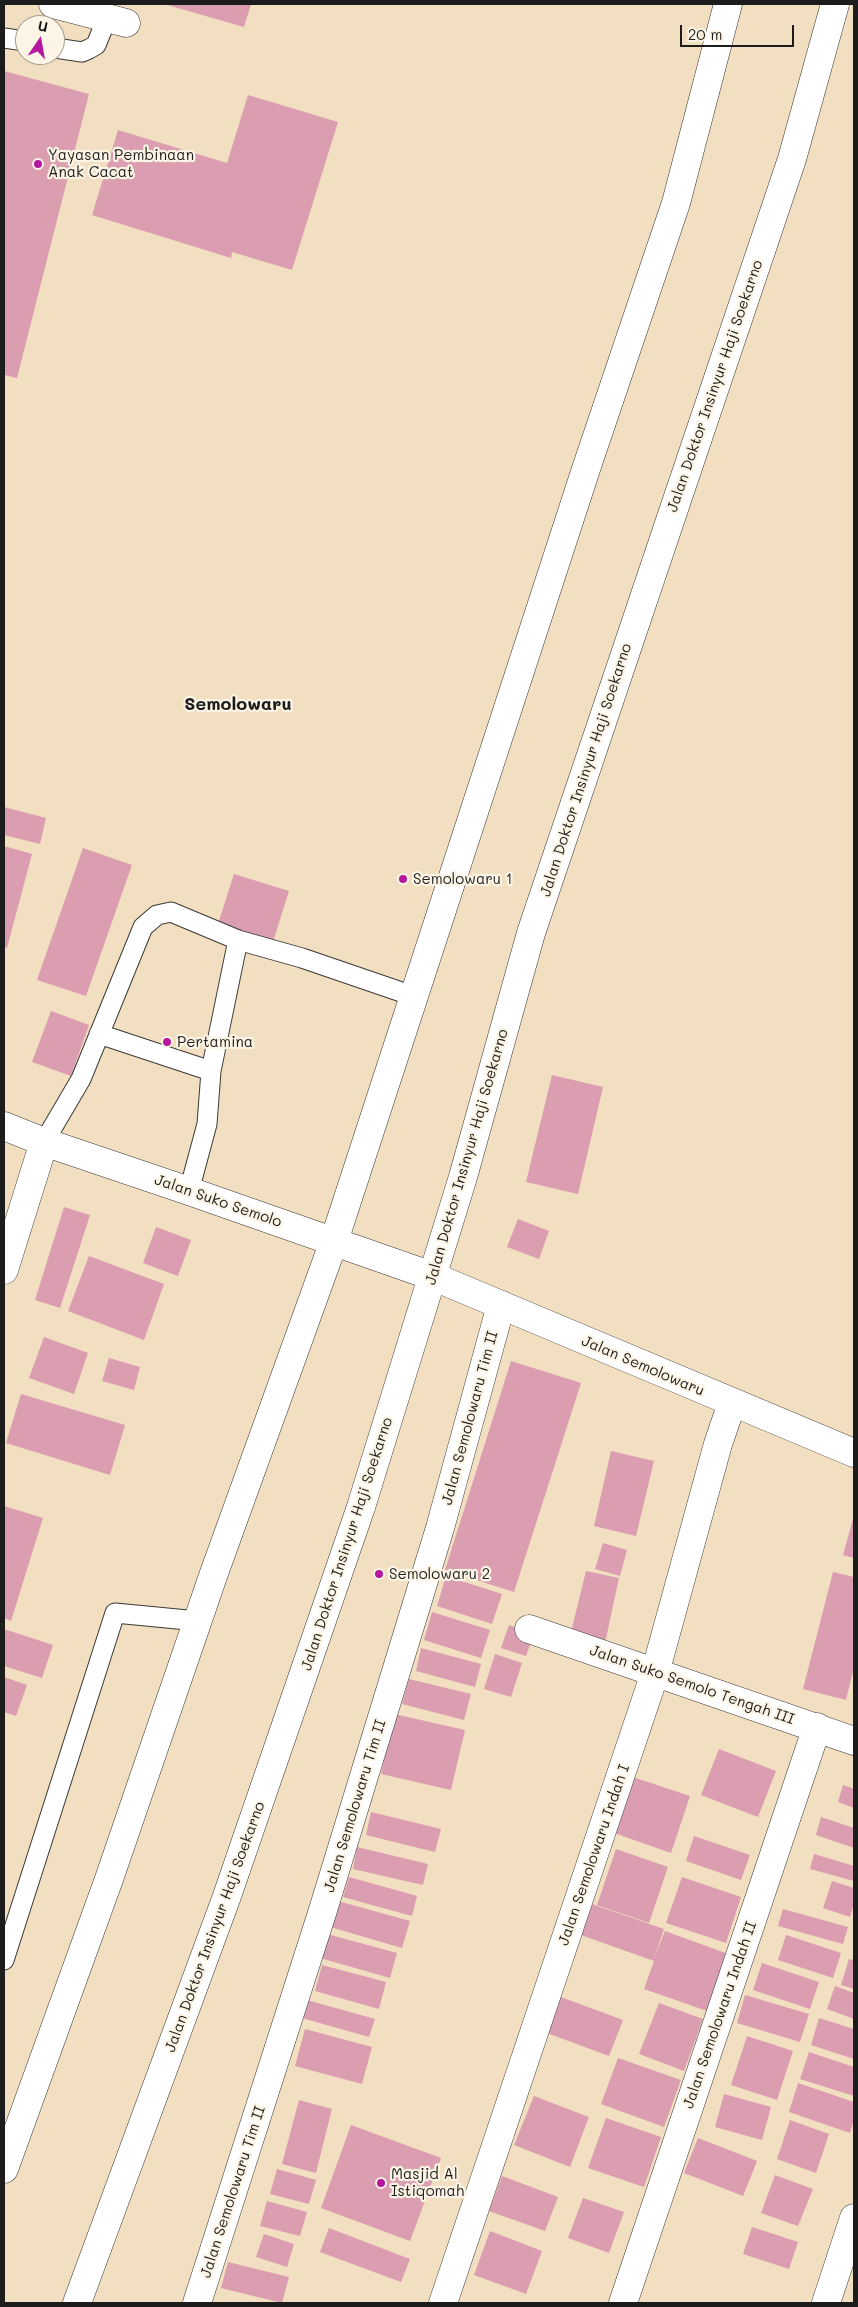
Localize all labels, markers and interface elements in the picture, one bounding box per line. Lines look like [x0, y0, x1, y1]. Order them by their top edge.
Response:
north arrow [15, 15, 65, 65]
text: U [36, 15, 50, 36]
scale bar [683, 15, 797, 47]
text: 20 m [688, 24, 722, 44]
place label: Yayasan Pembinaan Anak Cacat [48, 146, 194, 181]
marker: Yayasan Pembinaan Anak Cacat [32, 158, 44, 170]
street label: Jalan Doktor Insinyur Haji Soekarno [663, 258, 767, 514]
street label: Jalan Doktor Insinyur Haji Soekarno [536, 641, 636, 899]
district label: Semolowaru [184, 693, 292, 715]
place label: Semolowaru 1 [413, 870, 512, 888]
marker: Semolowaru 1 [397, 873, 409, 885]
street label: Jalan Doktor Insinyur Haji Soekarno [422, 1027, 512, 1287]
place label: Pertamina [177, 1033, 253, 1051]
marker: Pertamina [161, 1036, 173, 1048]
street label: Jalan Suko Semolo [152, 1171, 284, 1231]
street label: Jalan Semolowaru Tim II [438, 1329, 502, 1507]
street label: Jalan Semolowaru [579, 1332, 707, 1400]
street label: Jalan Doktor Insinyur Haji Soekarno [297, 1415, 397, 1673]
place label: Semolowaru 2 [389, 1565, 490, 1583]
marker: Semolowaru 2 [373, 1568, 385, 1580]
street label: Jalan Suko Semolo Tengah III [587, 1641, 797, 1729]
street label: Jalan Semolowaru Tim II [320, 1718, 390, 1894]
street label: Jalan Semolowaru Indah I [555, 1762, 633, 1948]
street label: Jalan Doktor Insinyur Haji Soekarno [161, 1799, 269, 2055]
street label: Jalan Semolowaru Indah II [679, 1919, 761, 2111]
street label: Jalan Semolowaru Tim II [197, 2104, 269, 2280]
place label: Masjid Al Istiqomah [391, 2165, 464, 2200]
marker: Masjid Al Istiqomah [375, 2177, 387, 2189]

